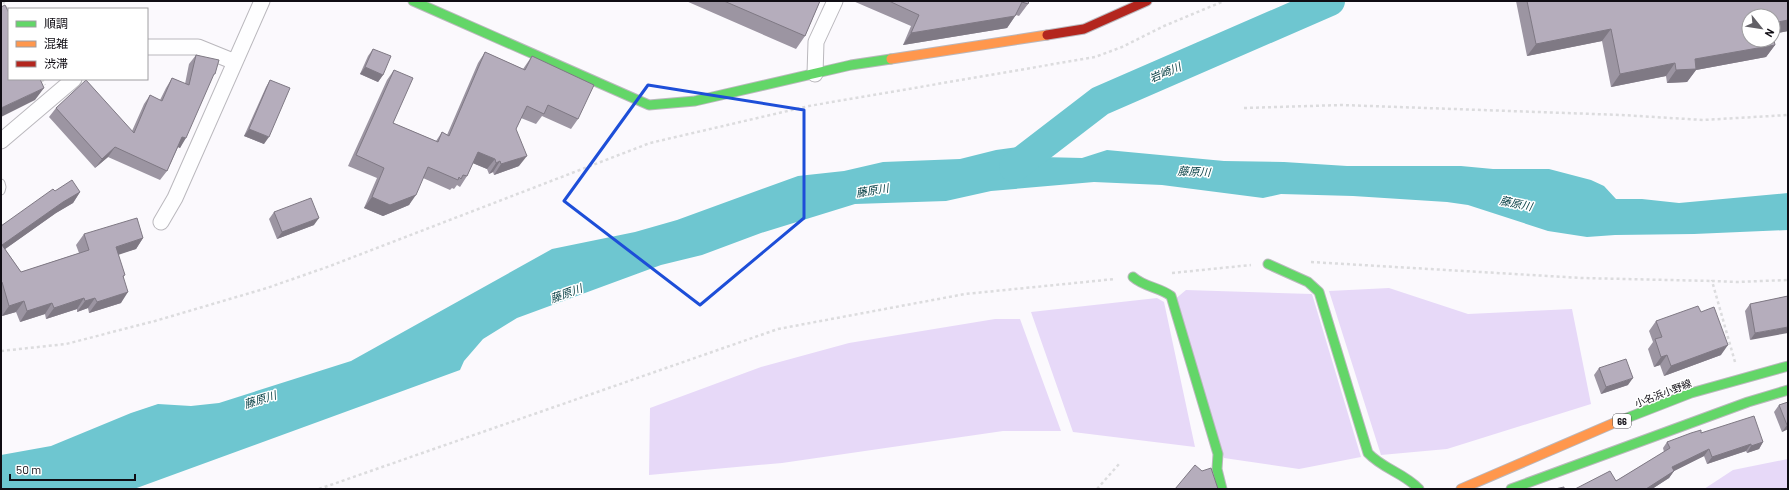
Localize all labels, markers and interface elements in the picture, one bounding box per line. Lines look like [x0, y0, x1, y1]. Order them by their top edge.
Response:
legend [8, 8, 148, 80]
north arrow [1741, 8, 1781, 48]
text: 順調 [44, 16, 68, 30]
text: N [1763, 27, 1778, 40]
text: 混雑 [44, 36, 68, 50]
text: 渋滞 [44, 56, 68, 70]
water label: 岩崎川 [1147, 59, 1184, 84]
water label: 藤原川 [1177, 164, 1212, 178]
water label: 藤原川 [855, 181, 890, 199]
water label: 藤原川 [1499, 193, 1534, 213]
water label: 藤原川 [548, 281, 585, 305]
street label: 小名浜小野線 [1633, 377, 1693, 409]
water label: 藤原川 [242, 388, 279, 410]
road number: 66 [1613, 414, 1631, 428]
scale bar [10, 456, 135, 482]
text: 50 m [16, 462, 41, 476]

